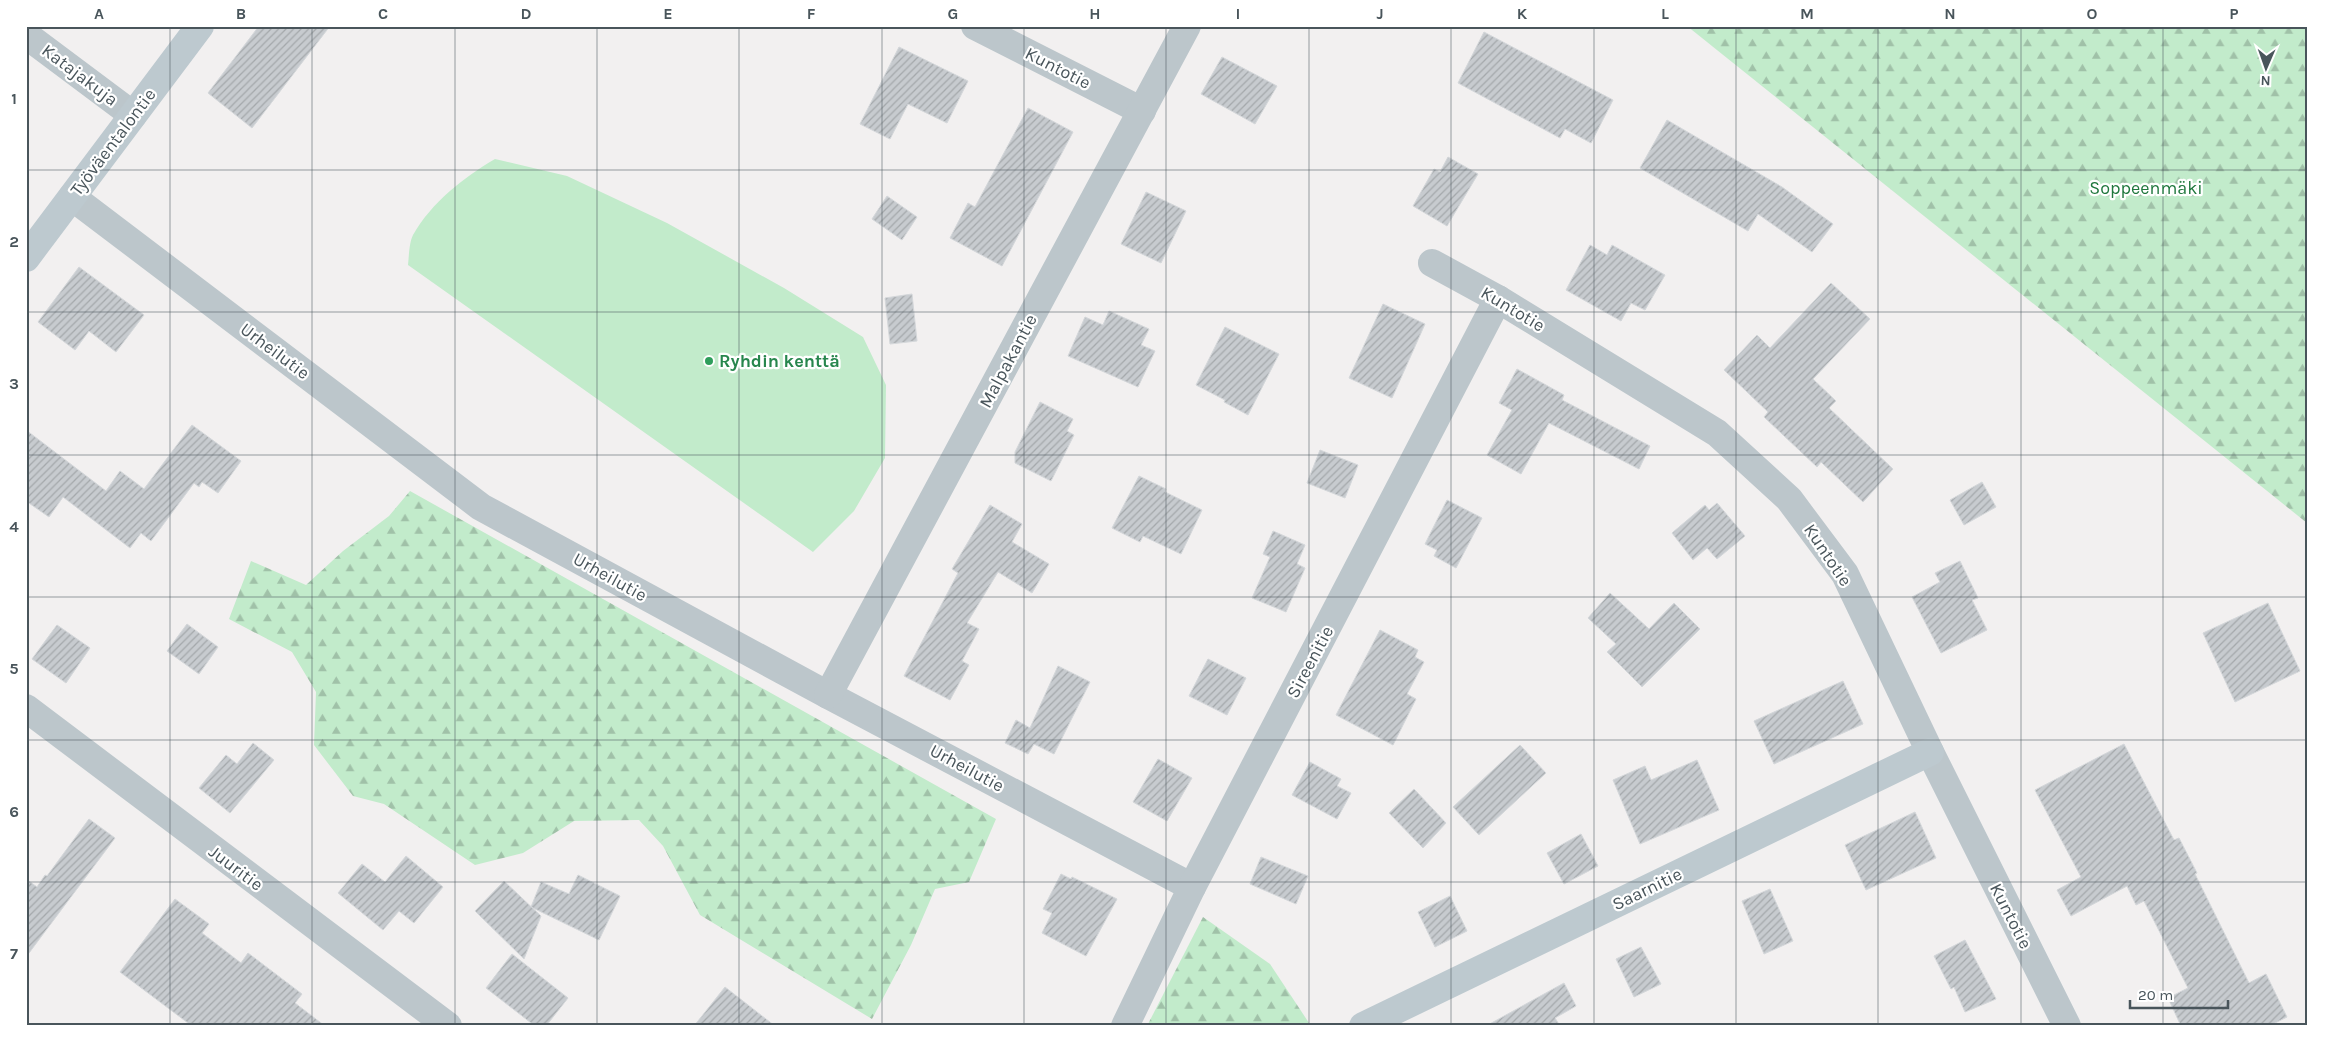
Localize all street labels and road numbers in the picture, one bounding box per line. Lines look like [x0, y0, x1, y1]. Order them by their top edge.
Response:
street label: Katajakuja [38, 39, 122, 111]
street label: Kuntotie [1022, 42, 1094, 94]
street label: Työväentalontie [65, 84, 161, 200]
street label: Kuntotie [1477, 281, 1549, 337]
street label: Malpakantie [974, 310, 1042, 412]
street label: Urheilutie [236, 318, 314, 384]
street label: Kuntotie [1799, 520, 1857, 590]
street label: Urheilutie [569, 548, 651, 606]
street label: Sireenitie [1282, 622, 1338, 702]
street label: Urheilutie [926, 739, 1008, 797]
street label: Juuritie [204, 840, 268, 896]
street label: Saarnitie [1609, 863, 1685, 915]
street label: Kuntotie [1985, 880, 2037, 952]

